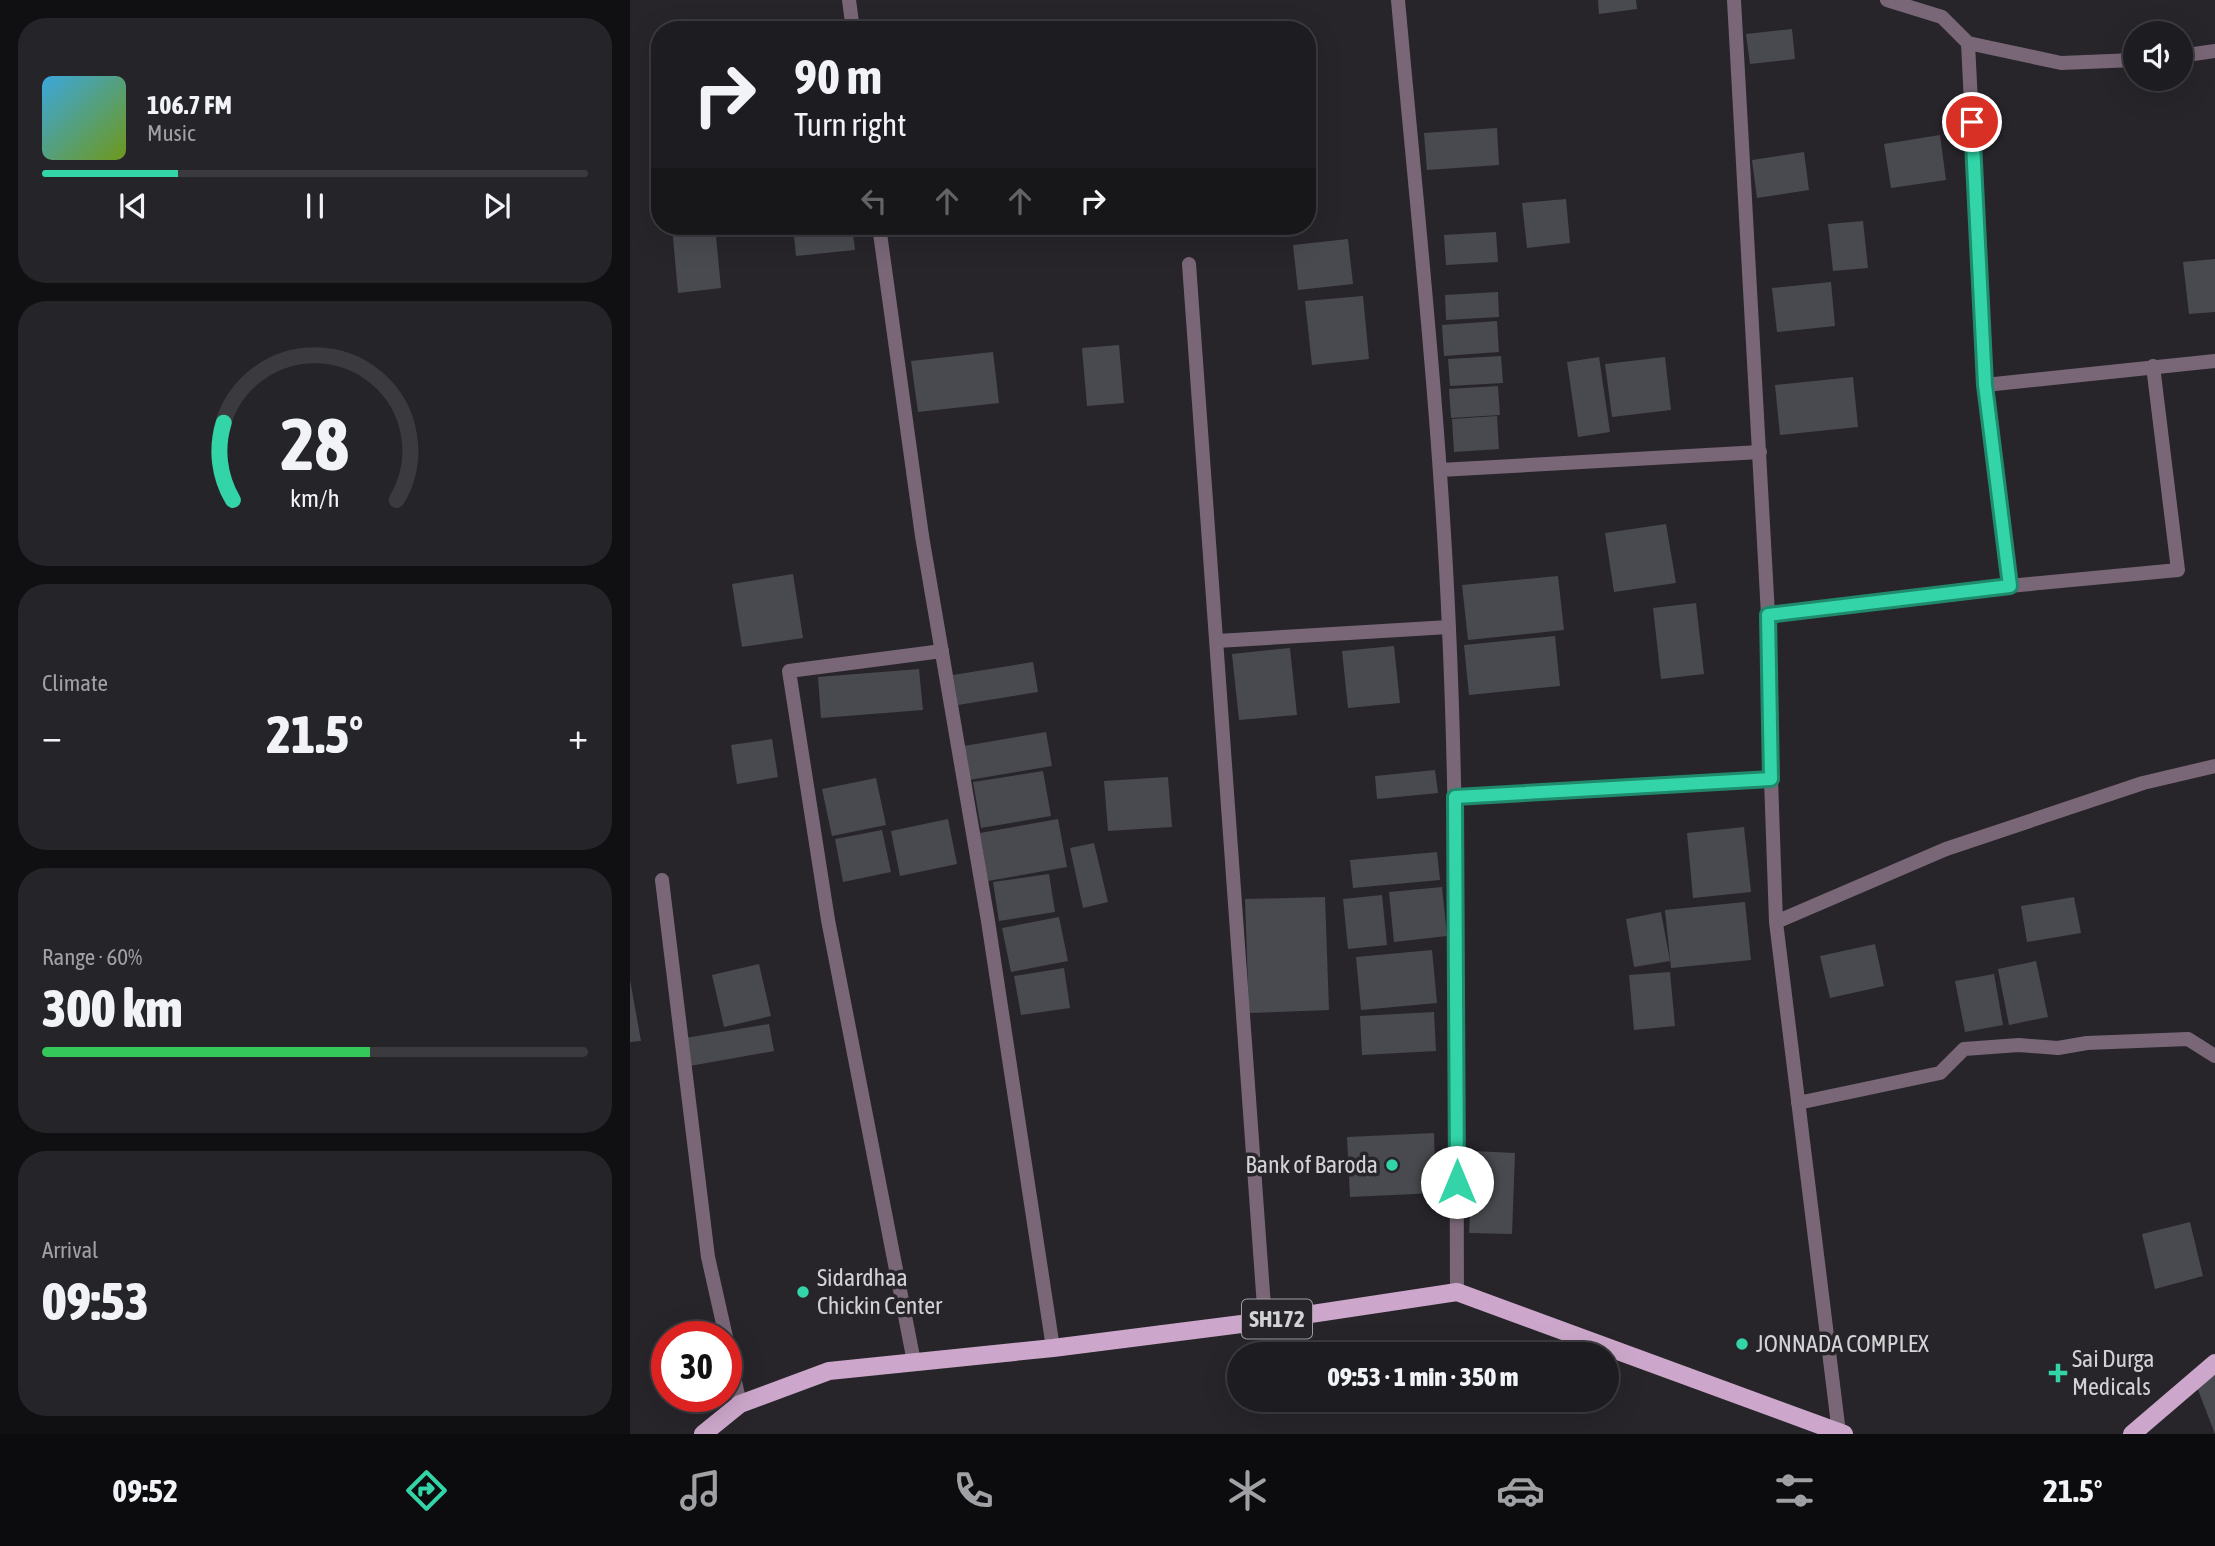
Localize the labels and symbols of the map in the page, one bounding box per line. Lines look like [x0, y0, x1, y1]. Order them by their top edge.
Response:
pin [1942, 92, 2002, 152]
position arrow [1420, 1145, 1494, 1219]
place label: Bank of Baroda [1245, 1151, 1378, 1178]
marker: Bank of Baroda [1384, 1157, 1400, 1173]
place label: Sidardhaa Chickin Center [817, 1264, 943, 1319]
marker: Sidardhaa Chickin Center [795, 1284, 811, 1300]
road number: SH172 [1242, 1300, 1312, 1338]
speed limit sign: 30 [651, 1321, 742, 1412]
place label: JONNADA COMPLEX [1756, 1330, 1929, 1357]
marker: JONNADA COMPLEX [1734, 1336, 1750, 1352]
place label: Sai Durga Medicals [2072, 1345, 2154, 1400]
marker: Sai Durga Medicals [2050, 1365, 2066, 1381]

